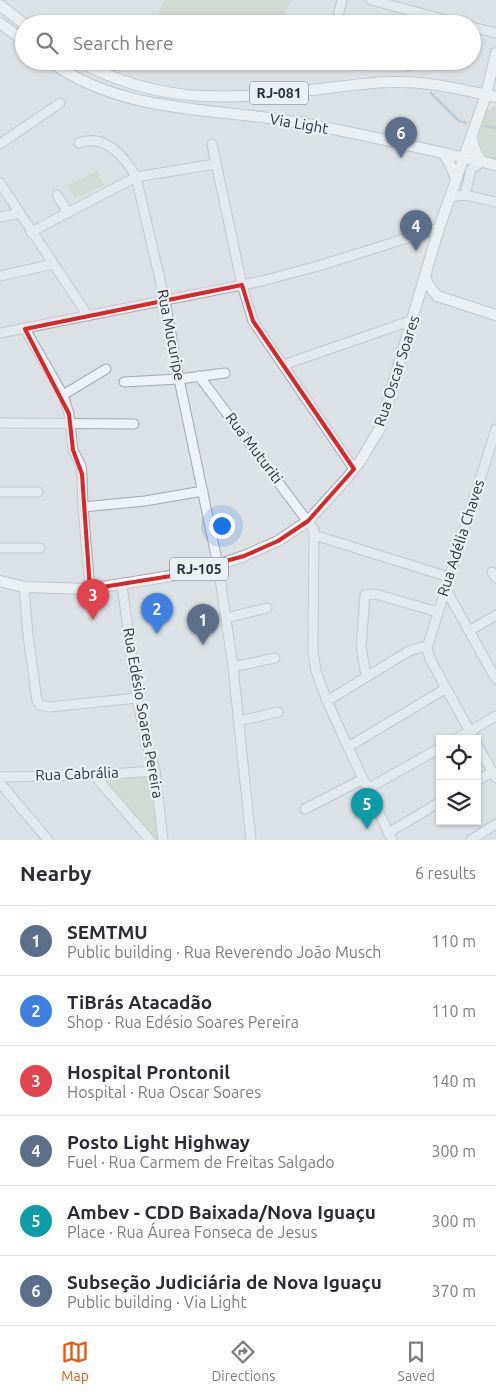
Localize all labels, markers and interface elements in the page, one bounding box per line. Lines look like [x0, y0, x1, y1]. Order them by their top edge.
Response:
search box [15, 15, 481, 70]
icon: search [33, 29, 61, 57]
text: Search here [73, 32, 173, 54]
road number: RJ-081 [250, 82, 308, 105]
street label: Via Light [268, 110, 330, 137]
pin: 6 [385, 117, 417, 158]
pin: 4 [400, 210, 432, 251]
street label: Rua Mucuripe [154, 288, 189, 382]
street label: Rua Oscar Soares [371, 313, 422, 429]
street label: Rua Muturiti [222, 409, 286, 486]
street label: Rua Adélia Chaves [434, 477, 487, 599]
your location [209, 513, 235, 539]
road number: RJ-105 [170, 558, 228, 580]
pin: 3 [77, 579, 109, 620]
pin: 2 [141, 593, 173, 634]
pin: 1 [187, 604, 219, 645]
street label: Rua Edésio Soares Pereira [120, 626, 167, 800]
map controls [436, 735, 481, 825]
button: locate [436, 735, 481, 780]
street label: Rua Cabrália [35, 764, 119, 783]
button: layers [436, 780, 481, 825]
pin: 5 [351, 788, 383, 829]
text: Nearby [20, 861, 91, 885]
text: 6 results [415, 864, 476, 882]
text: SEMTMU [67, 921, 148, 943]
text: 1 [31, 932, 41, 950]
text: 110 m [431, 932, 476, 950]
text: Public building · Rua Reverendo João Musch [67, 943, 381, 961]
text: TiBrás Atacadão [67, 991, 212, 1013]
text: 2 [31, 1002, 41, 1020]
text: 110 m [431, 1002, 476, 1020]
text: Shop · Rua Edésio Soares Pereira [67, 1013, 299, 1031]
text: Hospital Prontonil [67, 1061, 230, 1083]
text: 3 [31, 1072, 41, 1090]
text: 140 m [431, 1072, 476, 1090]
text: Hospital · Rua Oscar Soares [67, 1083, 261, 1101]
text: Posto Light Highway [67, 1131, 250, 1153]
text: 4 [31, 1142, 41, 1160]
text: 300 m [431, 1142, 476, 1160]
text: Fuel · Rua Carmem de Freitas Salgado [67, 1153, 335, 1171]
text: Ambev - CDD Baixada/Nova Iguaçu [67, 1201, 376, 1223]
text: 5 [31, 1212, 41, 1230]
text: 300 m [431, 1212, 476, 1230]
text: Place · Rua Áurea Fonseca de Jesus [67, 1223, 317, 1241]
text: Subseção Judiciária de Nova Iguaçu [67, 1271, 382, 1293]
text: 6 [31, 1282, 41, 1300]
text: 370 m [431, 1282, 476, 1300]
text: Public building · Via Light [67, 1293, 247, 1311]
tab: Map [61, 1338, 89, 1384]
tab: Directions [211, 1338, 275, 1384]
tab: Saved [398, 1338, 435, 1384]

